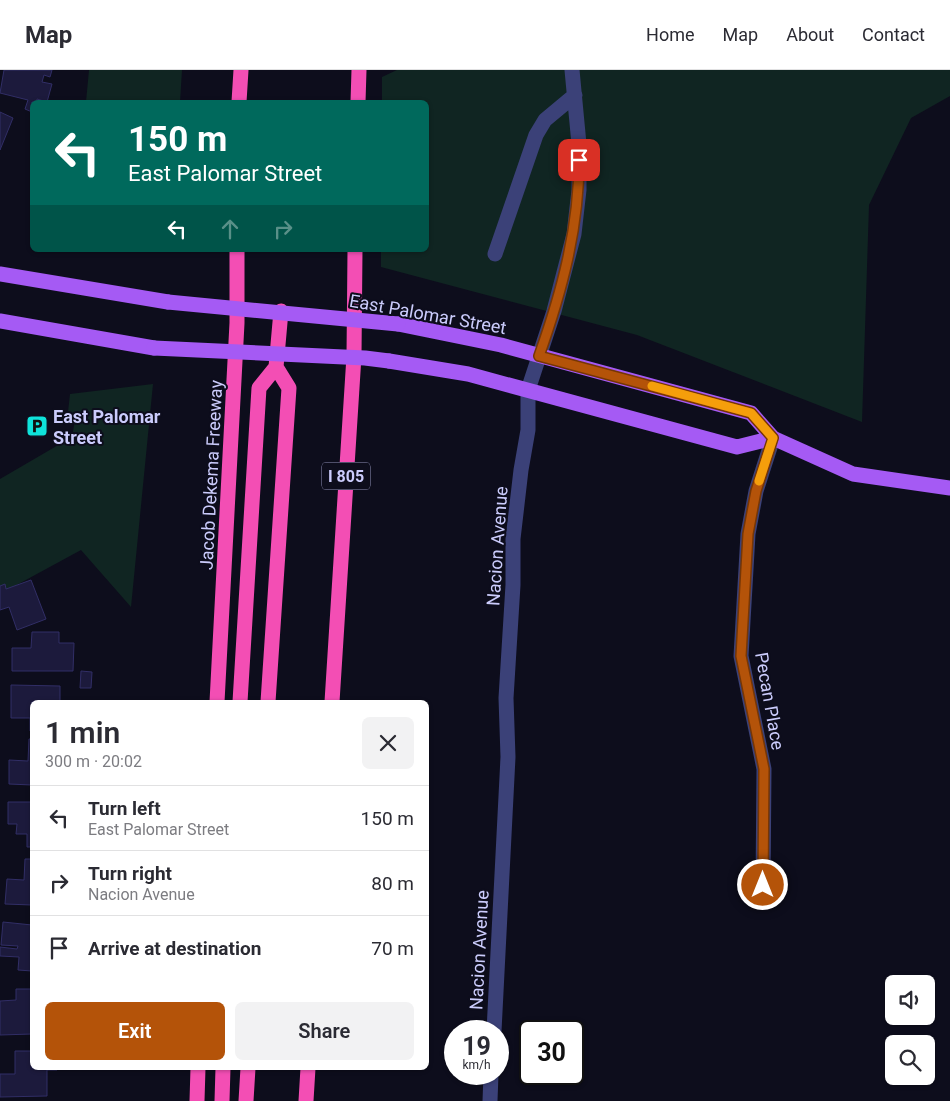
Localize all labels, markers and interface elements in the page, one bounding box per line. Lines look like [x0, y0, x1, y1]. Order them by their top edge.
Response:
text: Map [25, 21, 72, 49]
text: Home [646, 24, 695, 45]
text: Map [723, 24, 758, 45]
text: About [786, 24, 834, 45]
text: Contact [862, 24, 925, 45]
text: 150 m [128, 119, 227, 160]
icon: left [45, 120, 110, 185]
pin [558, 139, 600, 181]
icon: arrive [565, 146, 593, 174]
text: East Palomar Street [128, 161, 322, 186]
icon: left [163, 215, 191, 243]
icon: ahead [216, 215, 244, 243]
icon: right [269, 215, 297, 243]
street label: East Palomar Street [348, 290, 508, 338]
street label: Jacob Dekema Freeway [196, 379, 226, 571]
place label: East Palomar Street [53, 406, 161, 448]
parking icon: East Palomar Street [25, 414, 49, 438]
road number: I 805 [322, 462, 370, 490]
street label: Nacion Avenue [482, 485, 512, 607]
street label: Pecan Place [751, 650, 789, 752]
text: 1 min [45, 715, 120, 750]
button: close [362, 717, 414, 769]
text: 300 m · 20:02 [45, 752, 142, 771]
text: Turn left [88, 797, 161, 820]
icon: left [45, 804, 73, 832]
text: 150 m [361, 807, 414, 830]
text: East Palomar Street [88, 820, 229, 839]
position arrow [736, 858, 788, 910]
text: Turn right [88, 862, 172, 885]
icon: right [45, 869, 73, 897]
text: 80 m [371, 872, 414, 895]
text: Nacion Avenue [88, 885, 195, 904]
street label: Nacion Avenue [465, 890, 493, 1010]
icon: arrive [45, 934, 73, 962]
text: Arrive at destination [88, 937, 261, 960]
text: 70 m [371, 937, 414, 960]
map controls [885, 975, 935, 1085]
button: sound [885, 975, 935, 1025]
button: Exit [45, 1002, 225, 1060]
button: Share [235, 1002, 414, 1060]
speed limit sign: 30 [519, 1020, 584, 1085]
text: 19 [462, 1032, 491, 1061]
button: search [885, 1035, 935, 1085]
text: km/h [462, 1058, 491, 1072]

